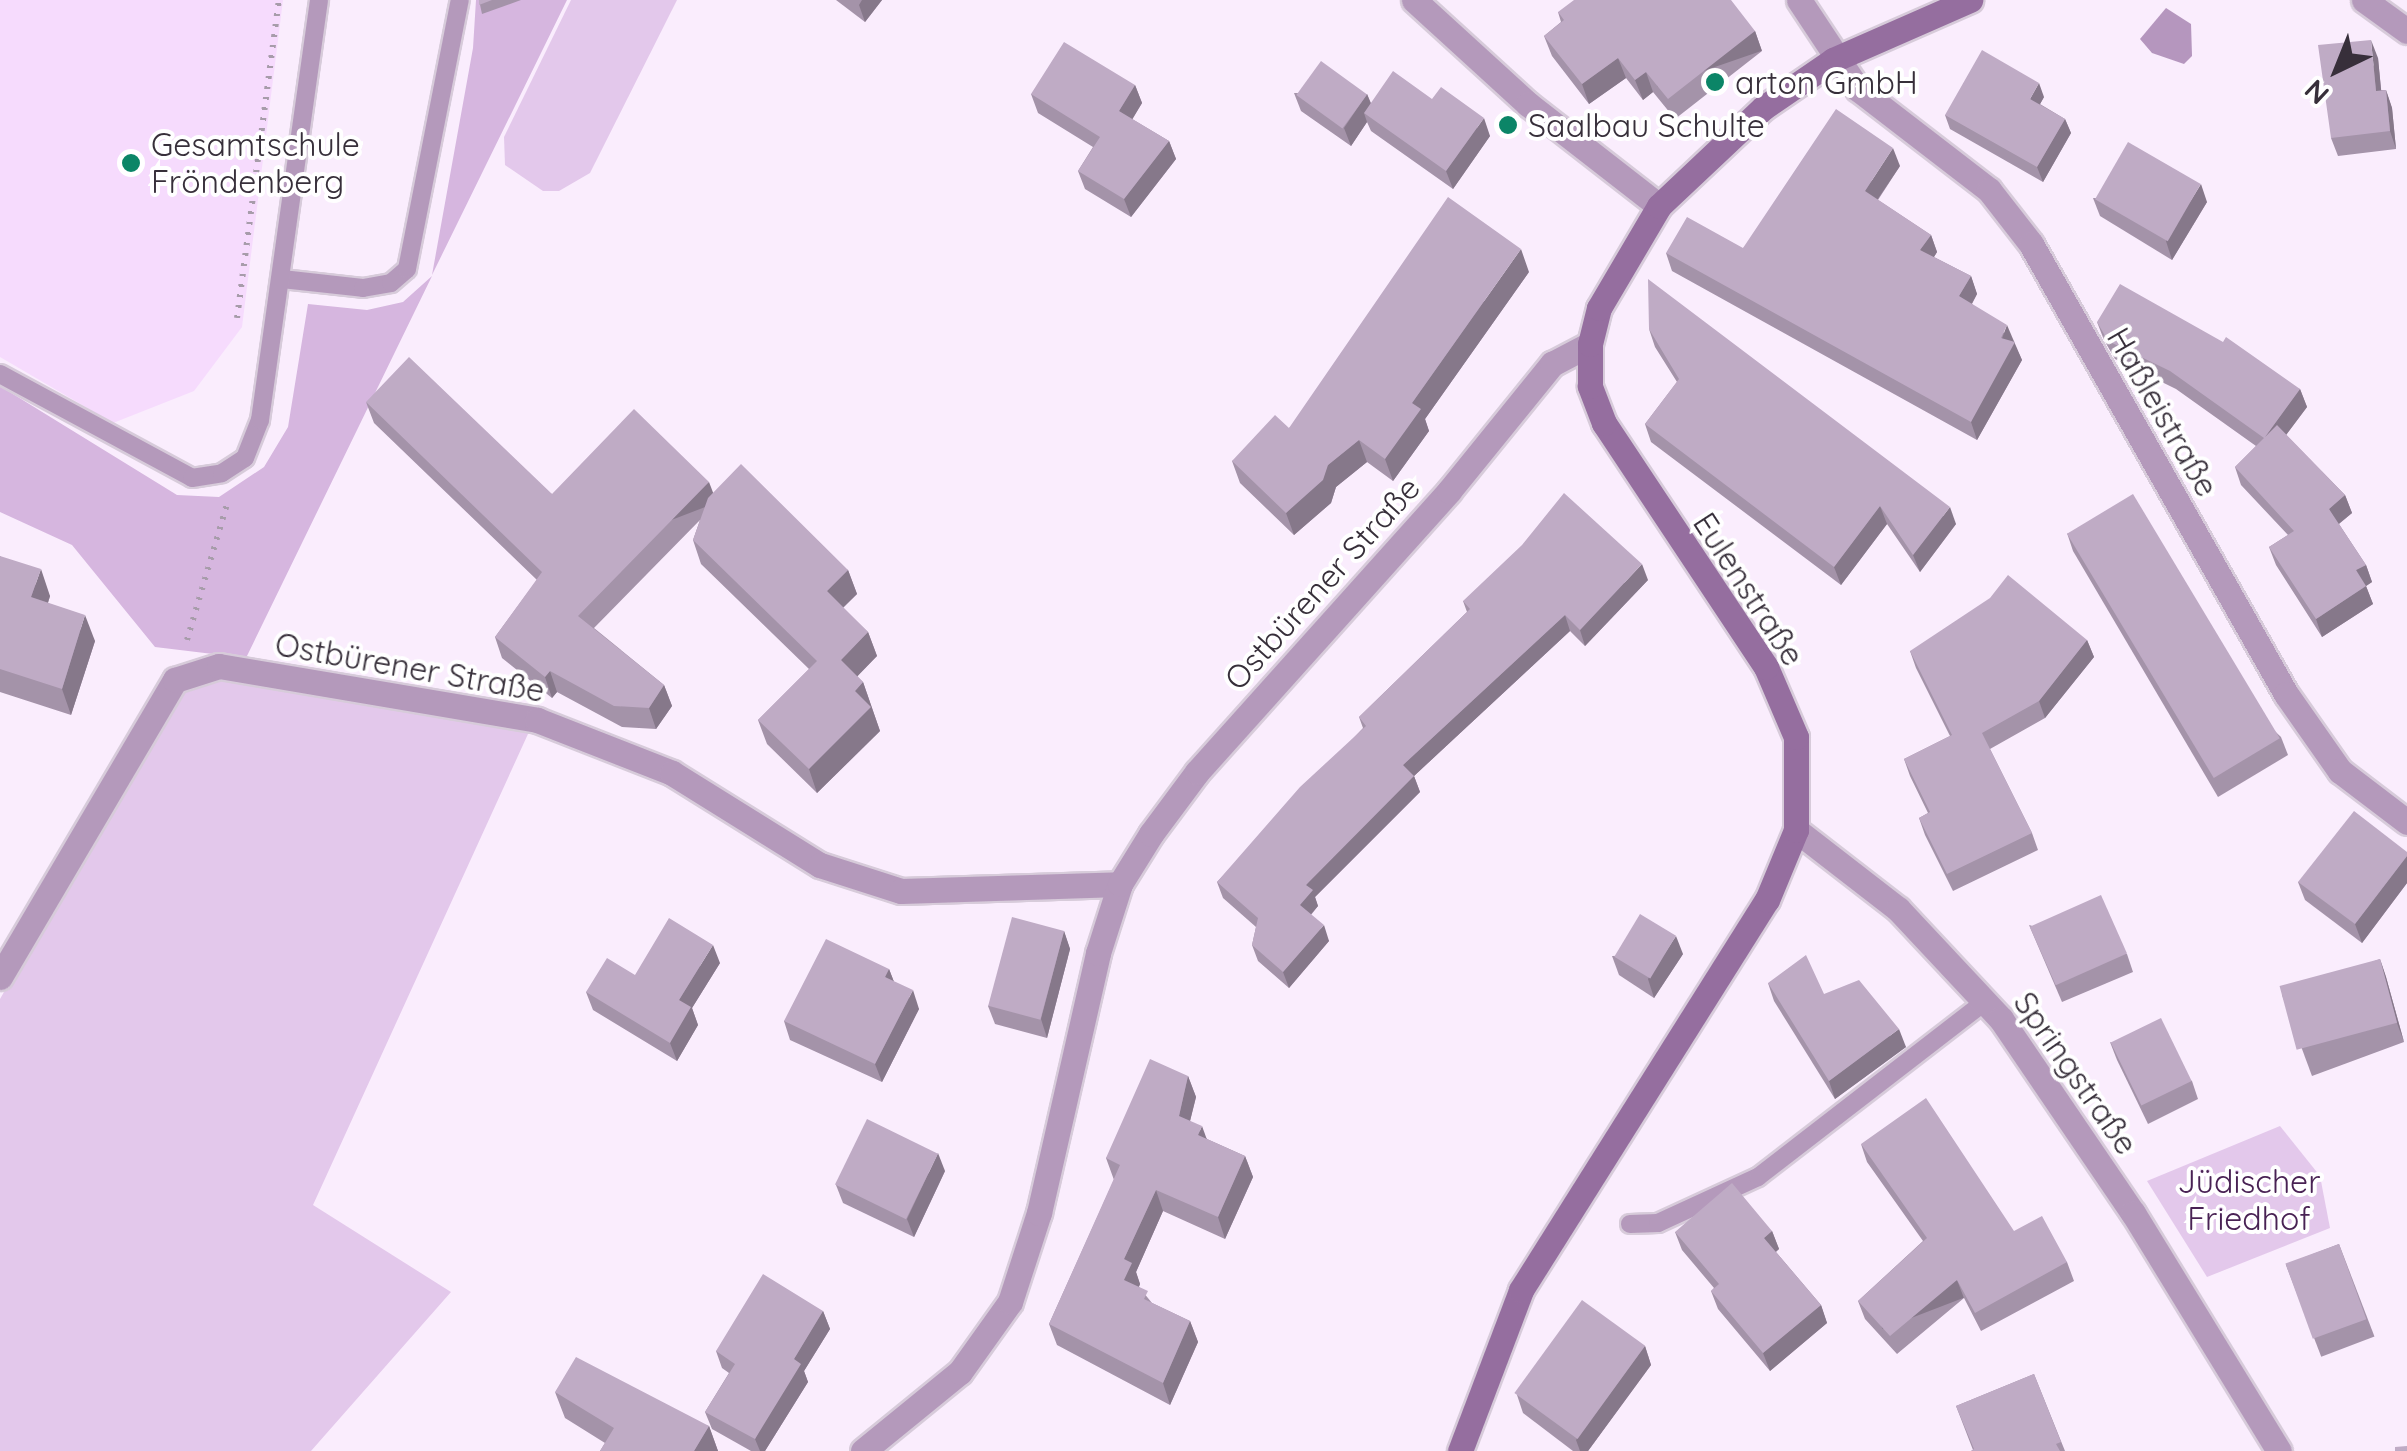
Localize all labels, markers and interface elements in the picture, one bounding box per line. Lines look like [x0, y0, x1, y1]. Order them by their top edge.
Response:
north arrow [2287, 20, 2387, 120]
place label: arton GmbH [1735, 63, 1918, 101]
marker: arton GmbH [1704, 71, 1726, 93]
text: N [2297, 72, 2336, 112]
place label: Saalbau Schulte [1528, 106, 1765, 144]
marker: Saalbau Schulte [1497, 114, 1519, 136]
place label: Gesamtschule Fröndenberg [151, 126, 360, 201]
marker: Gesamtschule Fröndenberg [120, 152, 142, 174]
street label: Haßleistraße [2099, 321, 2227, 503]
street label: Ostbürener Straße [1216, 469, 1428, 697]
street label: Eulenstraße [1685, 505, 1813, 673]
street label: Ostbürener Straße [272, 624, 548, 710]
street label: Springstraße [2006, 984, 2146, 1162]
park label: Jüdischer Friedhof [2178, 1163, 2320, 1238]

